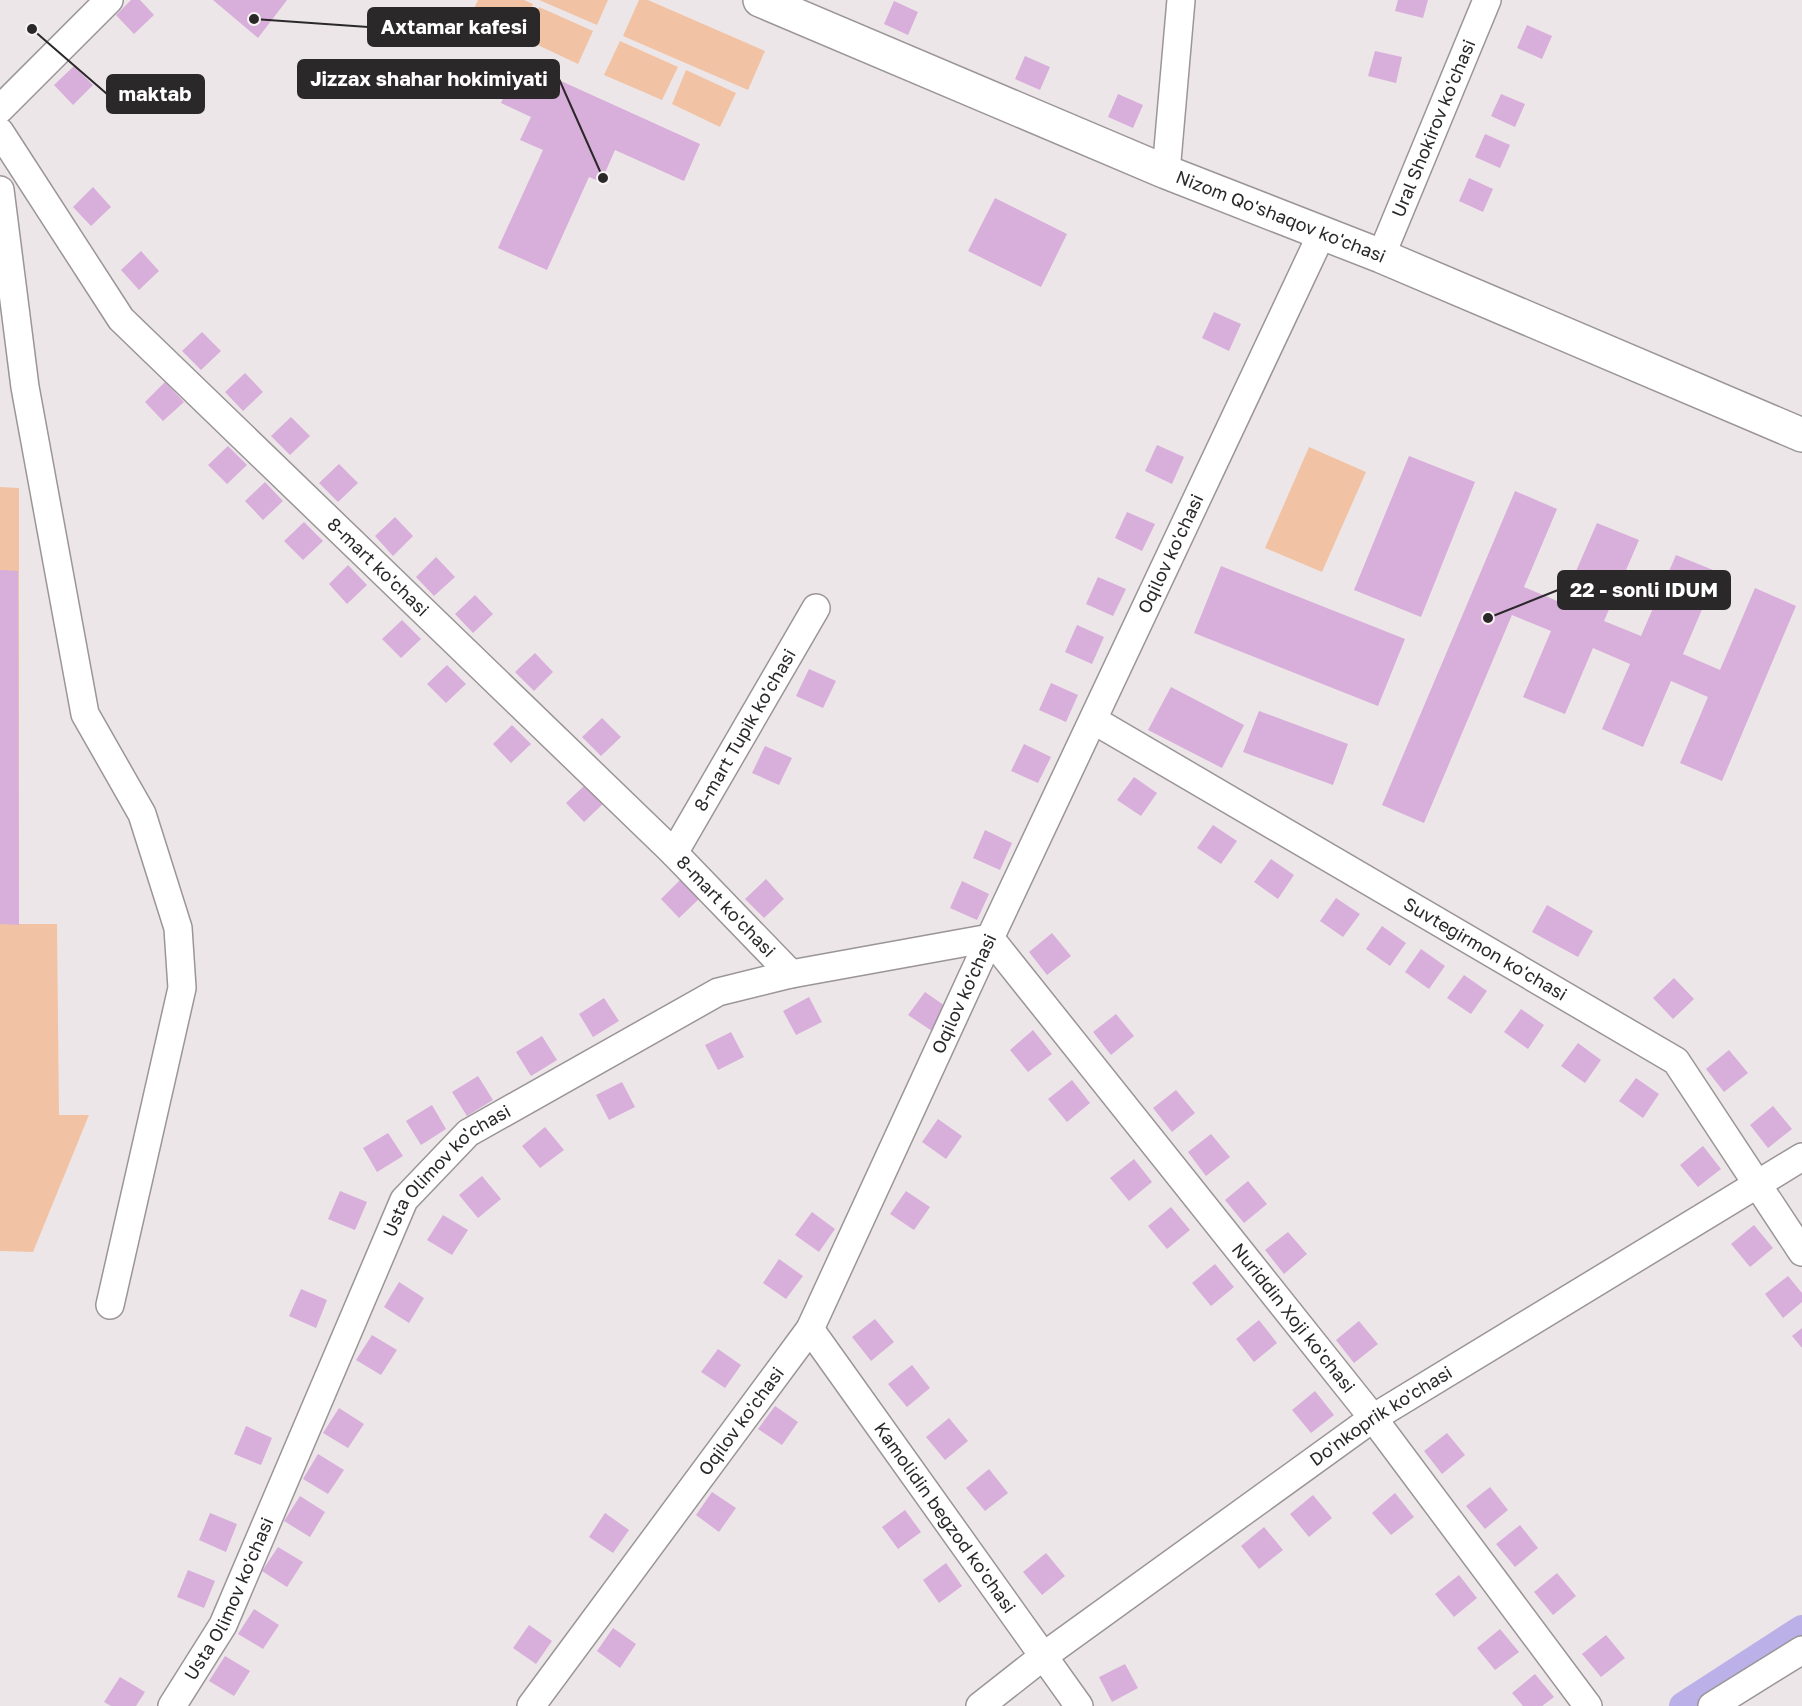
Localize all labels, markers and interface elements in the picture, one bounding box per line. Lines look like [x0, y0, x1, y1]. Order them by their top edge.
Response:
callout: Axtamar kafesi [368, 8, 539, 46]
text: Axtamar kafesi [381, 14, 527, 38]
street label: Ural Shokirov ko'chasi [1386, 36, 1479, 220]
callout: Jizzax shahar hokimiyati [298, 60, 559, 98]
text: Jizzax shahar hokimiyati [310, 66, 548, 90]
callout: maktab [107, 75, 204, 113]
text: maktab [119, 81, 191, 105]
street label: Nizom Qo'shaqov ko'chasi [1173, 165, 1389, 267]
street label: Oqilov ko'chasi [1132, 490, 1208, 617]
street label: 8-mart ko'chasi [323, 512, 434, 620]
callout: 22 - sonli IDUM [1558, 571, 1730, 609]
text: 22 - sonli IDUM [1570, 577, 1718, 601]
street label: 8-mart Tupik ko'chasi [689, 645, 800, 815]
street label: 8-mart ko'chasi [672, 851, 781, 961]
street label: Suvtegirmon ko'chasi [1400, 892, 1571, 1005]
street label: Oqilov ko'chasi [926, 930, 1000, 1057]
street label: Usta Olimov ko'chasi [378, 1099, 514, 1240]
street label: Nuriddin Xoji ko'chasi [1228, 1238, 1360, 1397]
street label: Do'nkoprik ko'chasi [1305, 1361, 1456, 1470]
street label: Oqilov ko'chasi [693, 1362, 788, 1479]
street label: Kamolidin begzod ko'chasi [870, 1418, 1021, 1617]
street label: Usta Olimov ko'chasi [179, 1514, 278, 1684]

